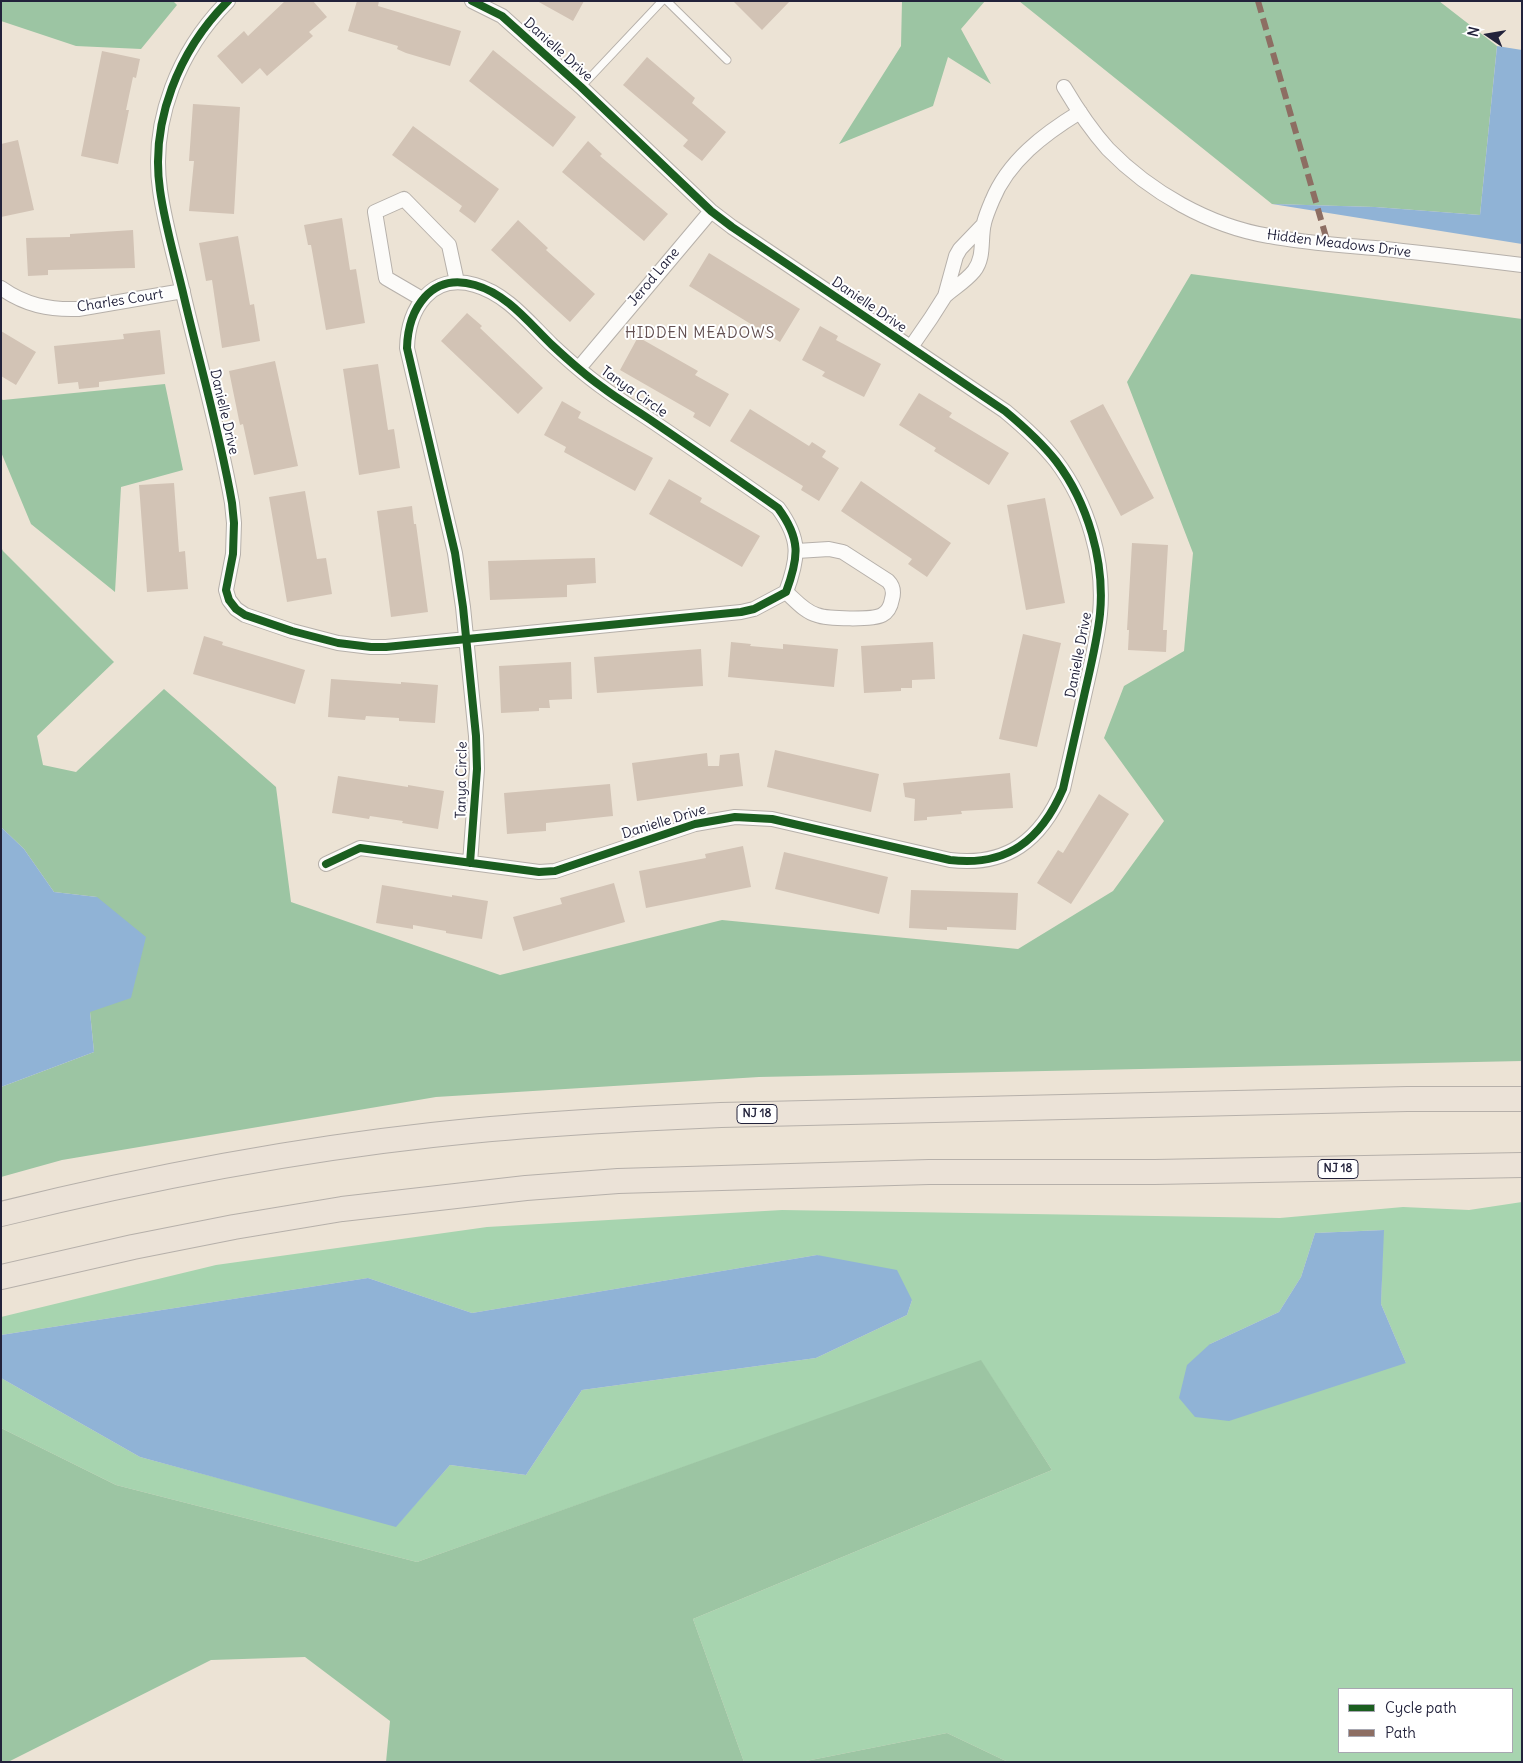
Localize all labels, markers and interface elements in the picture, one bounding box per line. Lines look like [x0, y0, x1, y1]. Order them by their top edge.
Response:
north arrow [1463, 10, 1513, 60]
street label: Danielle Drive [520, 15, 596, 85]
text: N [1464, 25, 1483, 38]
street label: Hidden Meadows Drive [1266, 227, 1412, 261]
street label: Jerod Lane [625, 244, 683, 310]
street label: Danielle Drive [828, 274, 910, 336]
street label: Charles Court [76, 286, 164, 316]
district label: HIDDEN MEADOWS [623, 325, 777, 343]
street label: Tanya Circle [597, 363, 671, 421]
street label: Danielle Drive [206, 368, 242, 456]
street label: Danielle Drive [1062, 611, 1096, 699]
street label: Tanya Circle [453, 741, 471, 819]
street label: Danielle Drive [620, 801, 708, 843]
road number: NJ 18 [737, 1104, 777, 1124]
road number: NJ 18 [1318, 1160, 1358, 1178]
legend [1338, 1688, 1513, 1753]
text: Cycle path [1385, 1698, 1457, 1717]
text: Path [1385, 1723, 1416, 1742]

